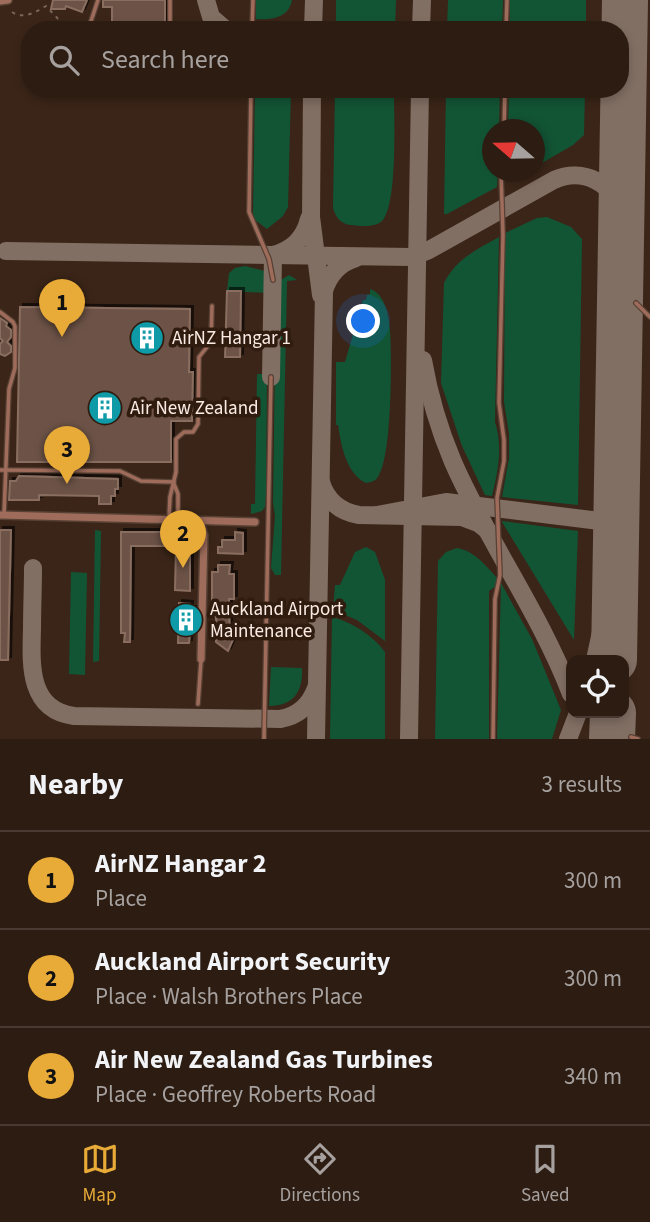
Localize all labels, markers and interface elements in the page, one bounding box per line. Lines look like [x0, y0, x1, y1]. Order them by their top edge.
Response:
search box [21, 21, 629, 98]
icon: search [45, 41, 83, 79]
text: Search here [101, 41, 229, 78]
north arrow [482, 119, 545, 182]
pin: 1 [39, 279, 85, 337]
your location [346, 304, 380, 338]
building icon: AirNZ Hangar 1 [128, 319, 166, 357]
place label: AirNZ Hangar 1 [172, 325, 291, 352]
building icon: Air New Zealand [86, 389, 124, 427]
place label: Air New Zealand [130, 395, 259, 422]
pin: 3 [44, 426, 90, 484]
pin: 2 [160, 510, 206, 568]
place label: Auckland Airport Maintenance [210, 596, 344, 645]
building icon: Auckland Airport Maintenance [167, 601, 205, 639]
map controls [566, 655, 629, 718]
button: locate [566, 655, 629, 718]
text: Nearby [28, 763, 123, 806]
text: 3 results [542, 768, 622, 801]
text: AirNZ Hangar 2 [95, 845, 266, 882]
text: 1 [45, 864, 57, 897]
text: 300 m [564, 864, 622, 897]
text: Place [95, 882, 147, 915]
text: Auckland Airport Security [95, 943, 390, 980]
text: 2 [45, 962, 57, 995]
text: 300 m [564, 962, 622, 995]
text: Place · Walsh Brothers Place [95, 980, 363, 1013]
text: Air New Zealand Gas Turbines [95, 1041, 433, 1078]
text: 3 [45, 1060, 57, 1093]
text: 340 m [564, 1060, 622, 1093]
text: Place · Geoffrey Roberts Road [95, 1078, 376, 1111]
tab: Map [81, 1140, 119, 1209]
tab: Directions [280, 1140, 360, 1209]
tab: Saved [521, 1140, 569, 1209]

